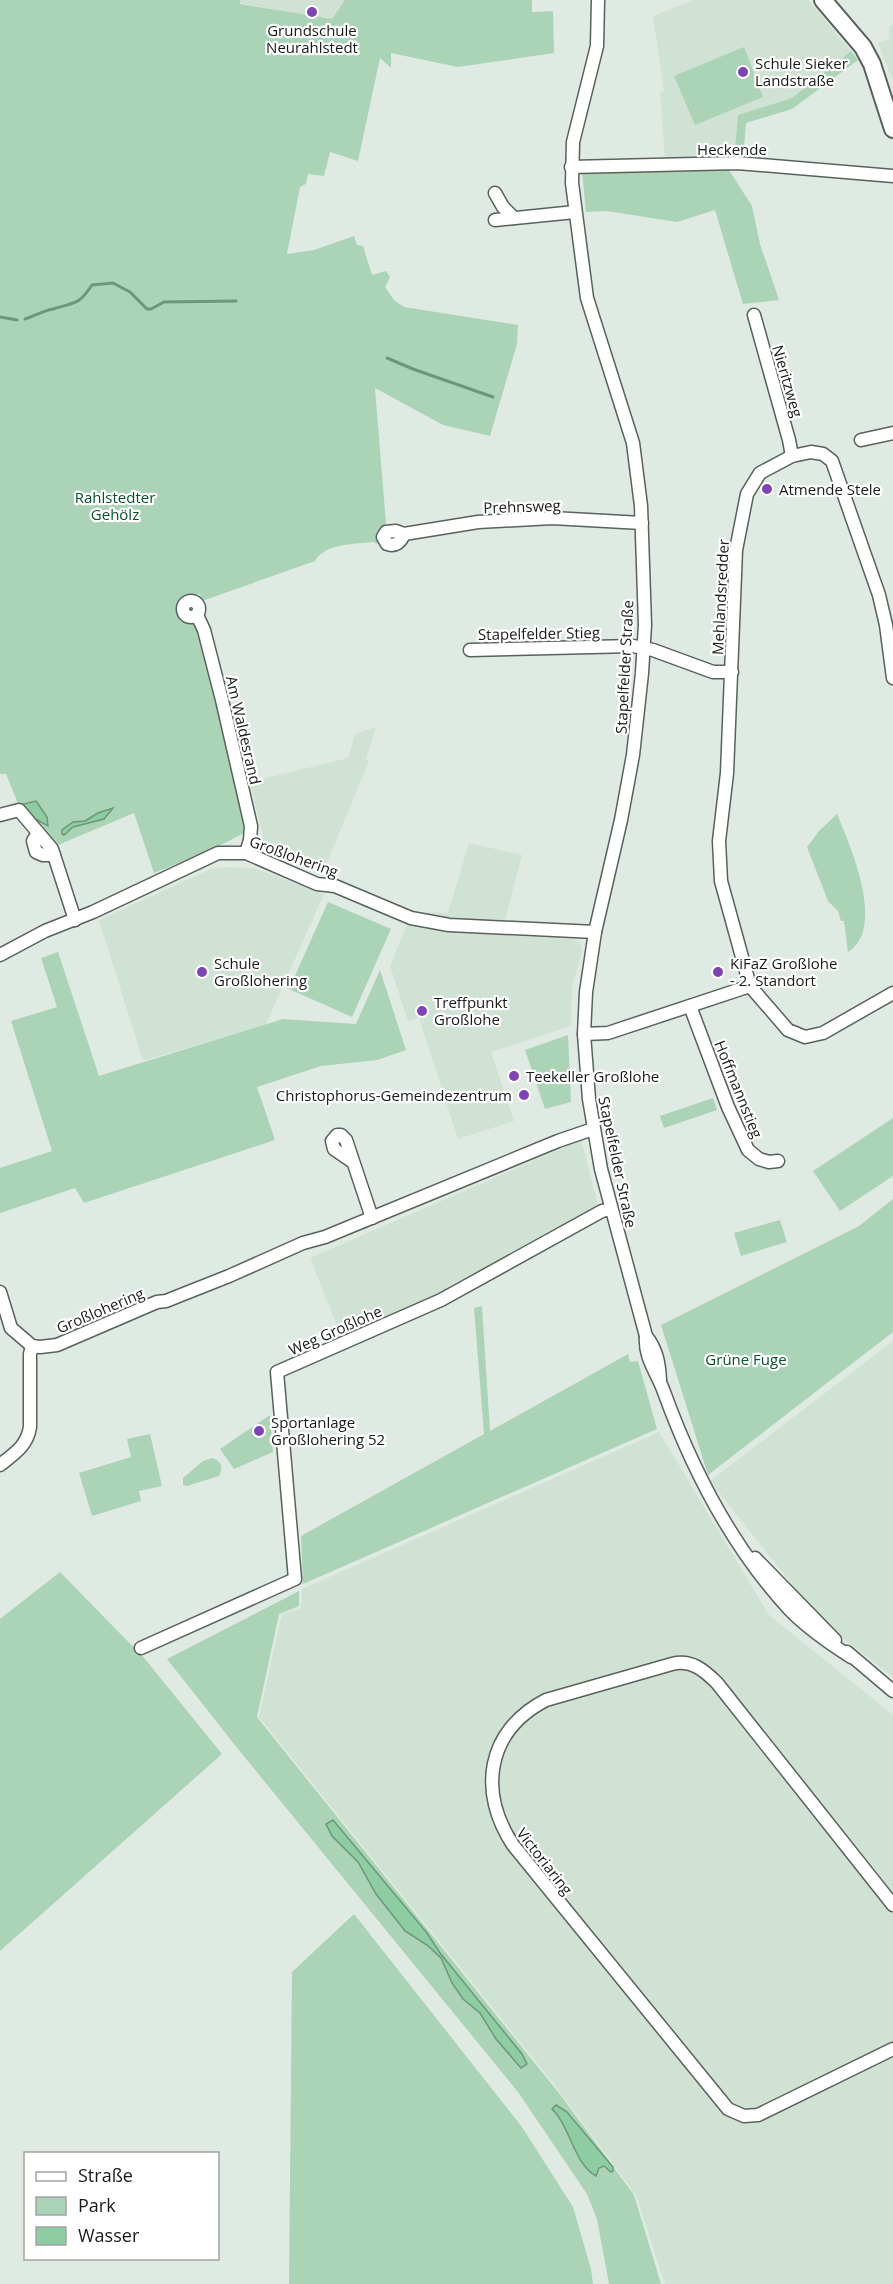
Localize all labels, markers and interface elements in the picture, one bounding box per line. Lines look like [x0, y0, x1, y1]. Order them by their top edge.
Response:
marker: Grundschule Neurahlstedt [305, 5, 319, 19]
place label: Grundschule Neurahlstedt [266, 20, 358, 57]
place label: Schule Sieker Landstraße [755, 53, 848, 90]
marker: Schule Sieker Landstraße [736, 65, 750, 79]
street label: Heckende [697, 139, 767, 159]
street label: Nieritzweg [768, 343, 808, 419]
place label: Atmende Stele [779, 479, 881, 499]
marker: Atmende Stele [760, 482, 774, 496]
park label: Rahlstedter Gehölz [75, 487, 155, 524]
street label: Prehnsweg [483, 495, 561, 517]
street label: Mehlandsredder [707, 538, 733, 656]
street label: Stapelfelder Straße [611, 600, 637, 734]
street label: Stapelfelder Stieg [478, 622, 600, 644]
street label: Am Waldesrand [222, 674, 266, 786]
street label: Großlohering [247, 831, 341, 881]
place label: Schule Großlohering [214, 953, 307, 990]
place label: KiFaZ Großlohe - 2. Standort [730, 953, 837, 990]
marker: Schule Großlohering [195, 965, 209, 979]
marker: KiFaZ Großlohe - 2. Standort [711, 965, 725, 979]
place label: Treffpunkt Großlohe [434, 992, 508, 1029]
marker: Treffpunkt Großlohe [415, 1004, 429, 1018]
street label: Hoffmannstieg [710, 1037, 768, 1141]
place label: Teekeller Großlohe [526, 1066, 659, 1086]
marker: Teekeller Großlohe [507, 1069, 521, 1083]
place label: Christophorus-Gemeindezentrum [276, 1085, 512, 1105]
marker: Christophorus-Gemeindezentrum [517, 1088, 531, 1102]
street label: Stapelfelder Straße [594, 1094, 642, 1230]
street label: Großlohering [53, 1283, 147, 1337]
street label: Weg Großlohe [285, 1300, 385, 1360]
park label: Grüne Fuge [705, 1349, 787, 1369]
place label: Sportanlage Großlohering 52 [271, 1412, 385, 1449]
marker: Sportanlage Großlohering 52 [252, 1424, 266, 1438]
street label: Victoriaring [513, 1823, 577, 1899]
legend [24, 2152, 219, 2260]
text: Straße [78, 2163, 133, 2187]
text: Park [78, 2193, 116, 2217]
text: Wasser [78, 2223, 140, 2247]

